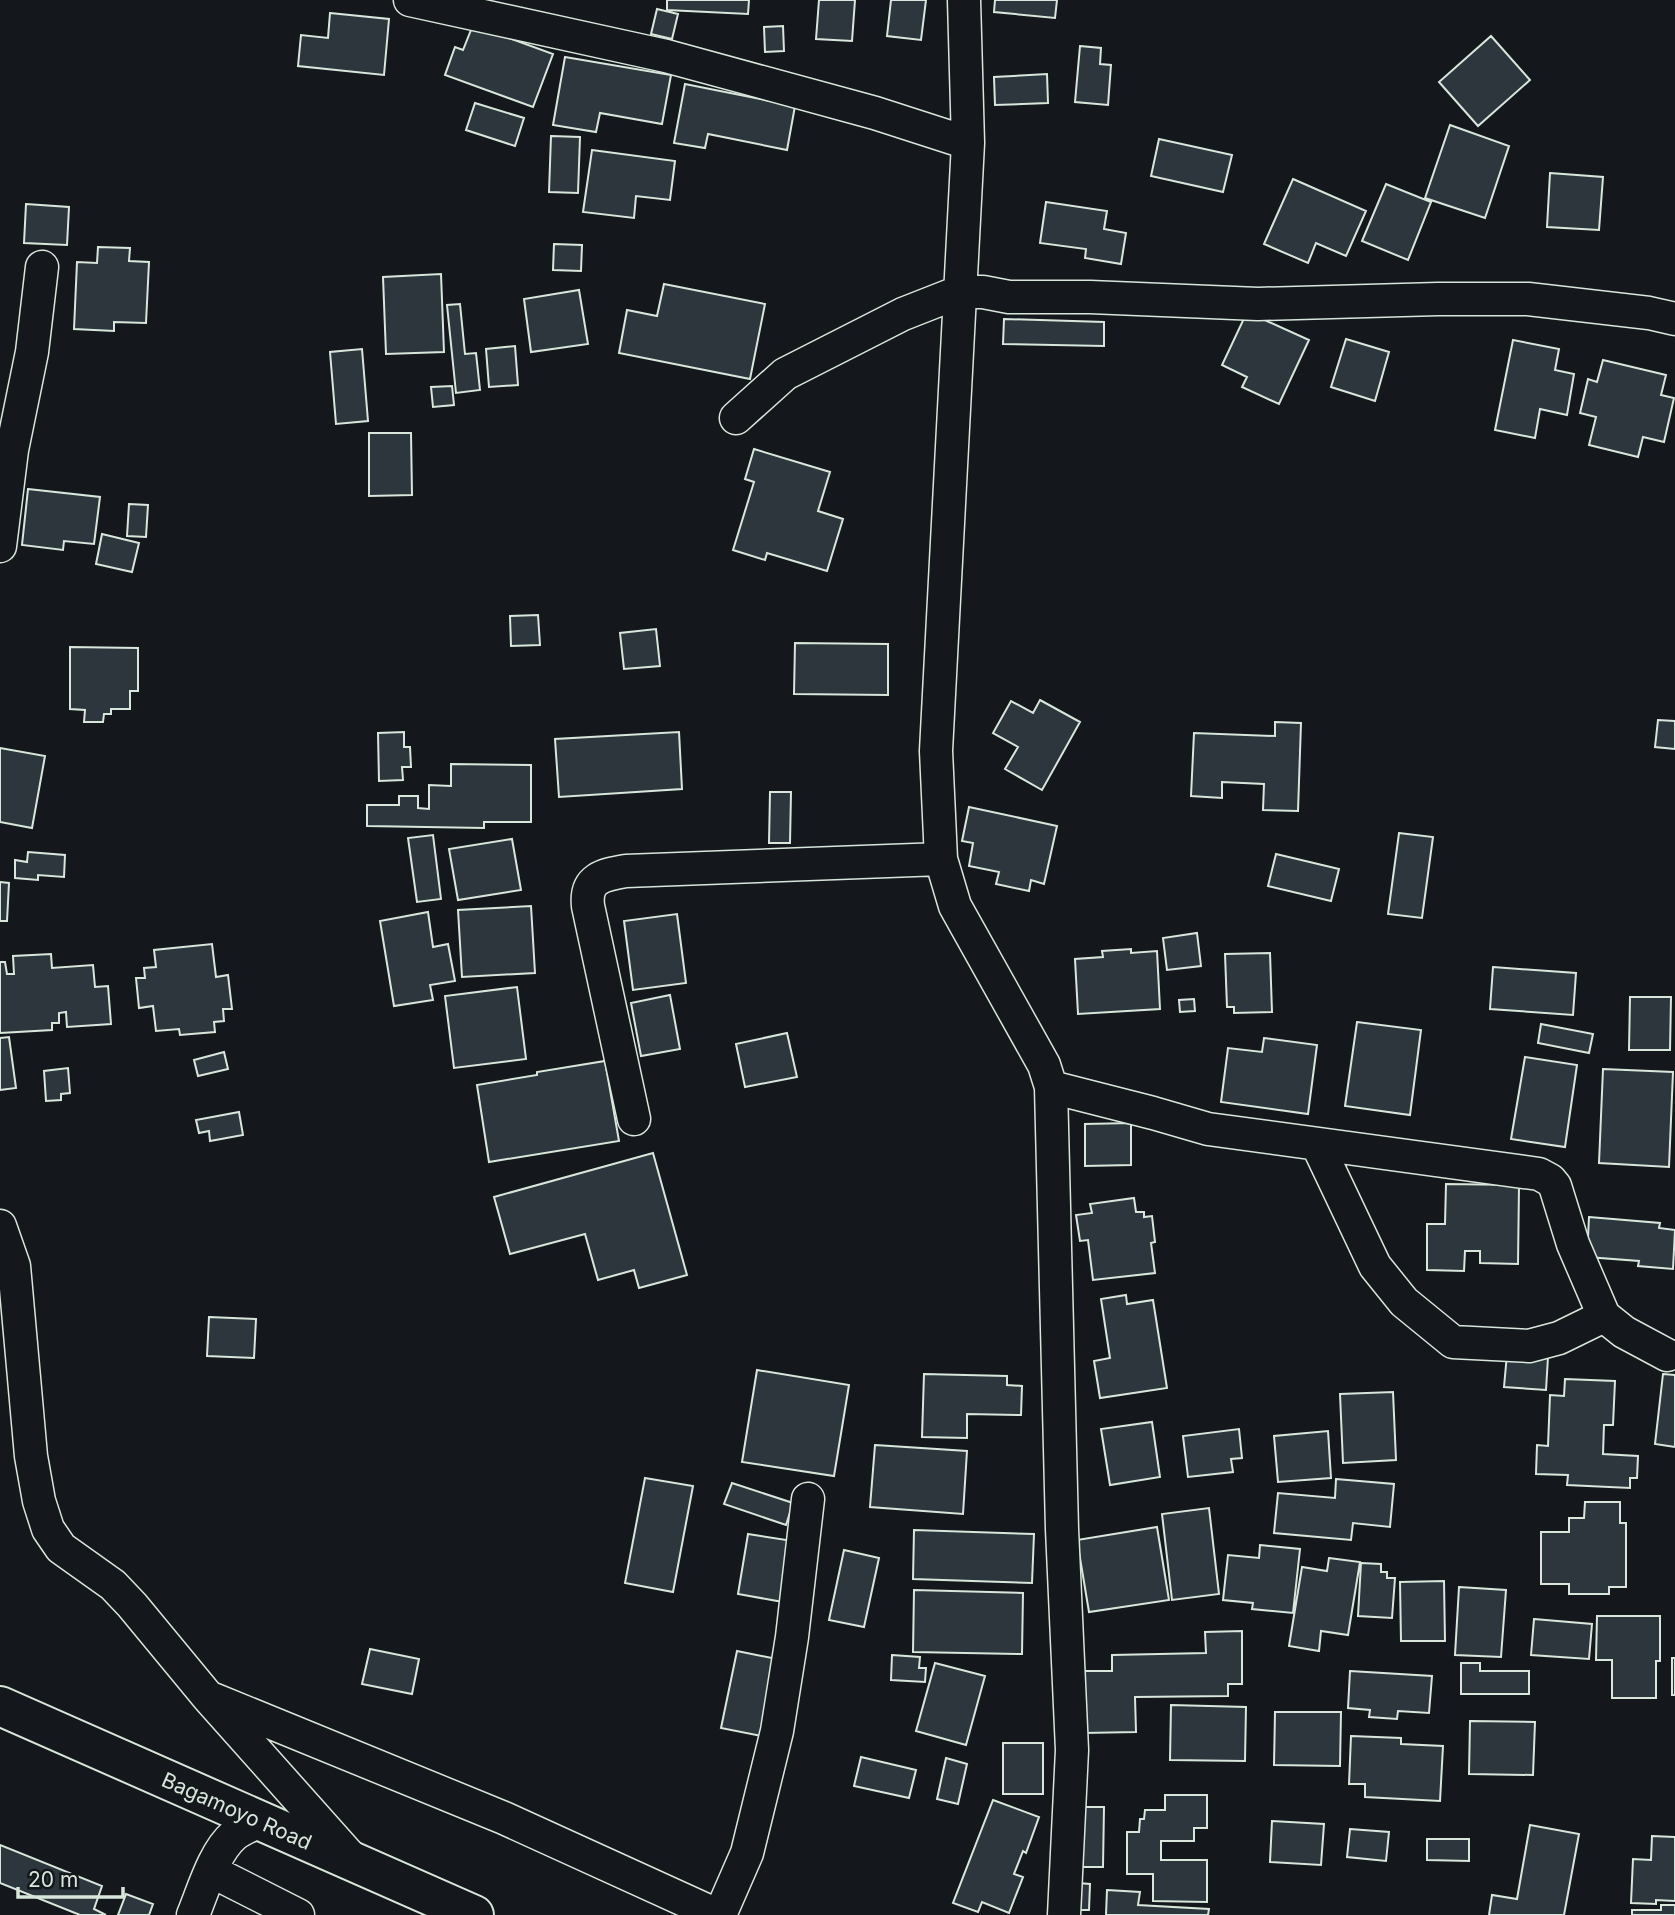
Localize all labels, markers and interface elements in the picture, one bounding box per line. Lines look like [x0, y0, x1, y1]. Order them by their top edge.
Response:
street label: Bagamoyo Road [158, 1766, 316, 1854]
scale bar [18, 1856, 122, 1900]
text: 20 m [28, 1867, 78, 1892]

